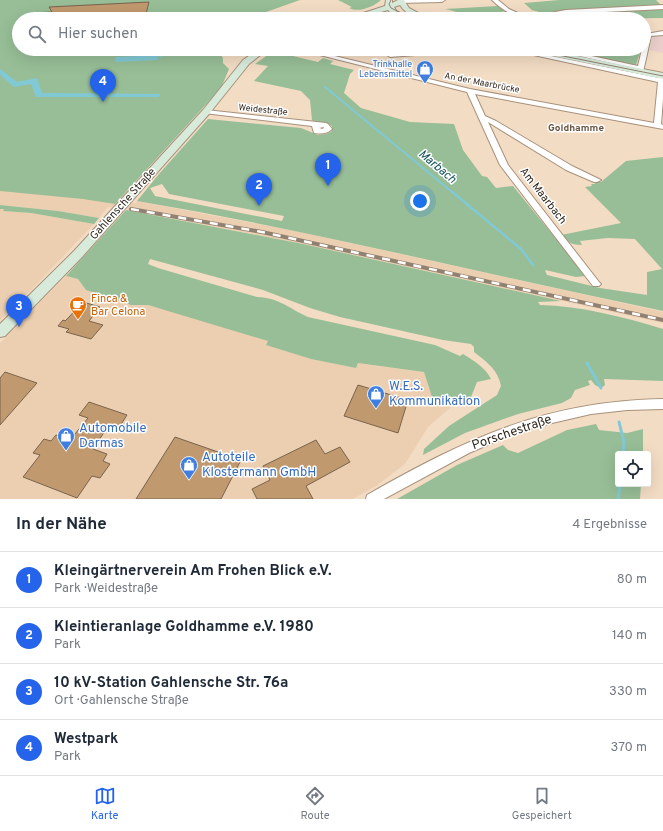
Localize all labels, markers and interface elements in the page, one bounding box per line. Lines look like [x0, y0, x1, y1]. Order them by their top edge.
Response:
search box [12, 12, 651, 56]
icon: search [26, 23, 48, 45]
text: Hier suchen [58, 25, 138, 44]
place label: Trinkhalle Lebensmittel [359, 59, 412, 80]
shop icon: Trinkhalle Lebensmittel [415, 59, 435, 84]
pin: 4 [90, 69, 116, 102]
street label: An der Maarbrücke [443, 70, 521, 96]
street label: Weidestraße [238, 102, 288, 118]
district label: Goldhamme [548, 122, 604, 135]
water label: Marbach [415, 146, 460, 188]
pin: 1 [315, 153, 341, 186]
street label: Gahlensche Straße [87, 165, 159, 243]
street label: Am Maarbach [517, 165, 569, 227]
pin: 2 [246, 173, 272, 206]
your location [410, 191, 430, 211]
place label: Finca & Bar Celona [91, 292, 145, 319]
pin: 3 [6, 294, 32, 327]
cafe icon: Finca & Bar Celona [68, 295, 88, 320]
place label: W.E.S. Kommunikation [389, 379, 480, 410]
shop icon: W.E.S. Kommunikation [366, 384, 386, 409]
street label: Porschestraße [470, 412, 554, 454]
place label: Automobile Darmas [79, 421, 147, 452]
shop icon: Automobile Darmas [56, 426, 76, 451]
place label: Autoteile Klostermann GmbH [202, 450, 316, 481]
map controls [615, 451, 651, 487]
button: locate [615, 451, 651, 487]
shop icon: Autoteile Klostermann GmbH [179, 455, 199, 480]
text: In der Nähe [16, 514, 107, 536]
text: 4 Ergebnisse [572, 517, 647, 533]
text: Kleingärtnerverein Am Frohen Blick e.V. [54, 562, 332, 581]
text: 1 [26, 572, 32, 588]
text: 80 m [617, 572, 647, 588]
text: Park · Weidestraße [54, 581, 158, 597]
text: Kleintieranlage Goldhamme e.V. 1980 [54, 618, 314, 637]
text: 2 [25, 628, 33, 644]
text: 140 m [612, 628, 647, 644]
text: Park [54, 637, 81, 653]
text: 10 kV-Station Gahlensche Str. 76a [54, 674, 288, 693]
text: 3 [25, 684, 33, 700]
text: 330 m [609, 684, 647, 700]
text: Ort · Gahlensche Straße [54, 693, 189, 709]
text: Westpark [54, 730, 118, 749]
text: 4 [25, 740, 33, 756]
text: 370 m [610, 740, 647, 756]
text: Park [54, 749, 81, 765]
tab: Karte [91, 785, 118, 823]
tab: Route [300, 785, 330, 823]
tab: Gespeichert [512, 785, 572, 823]

